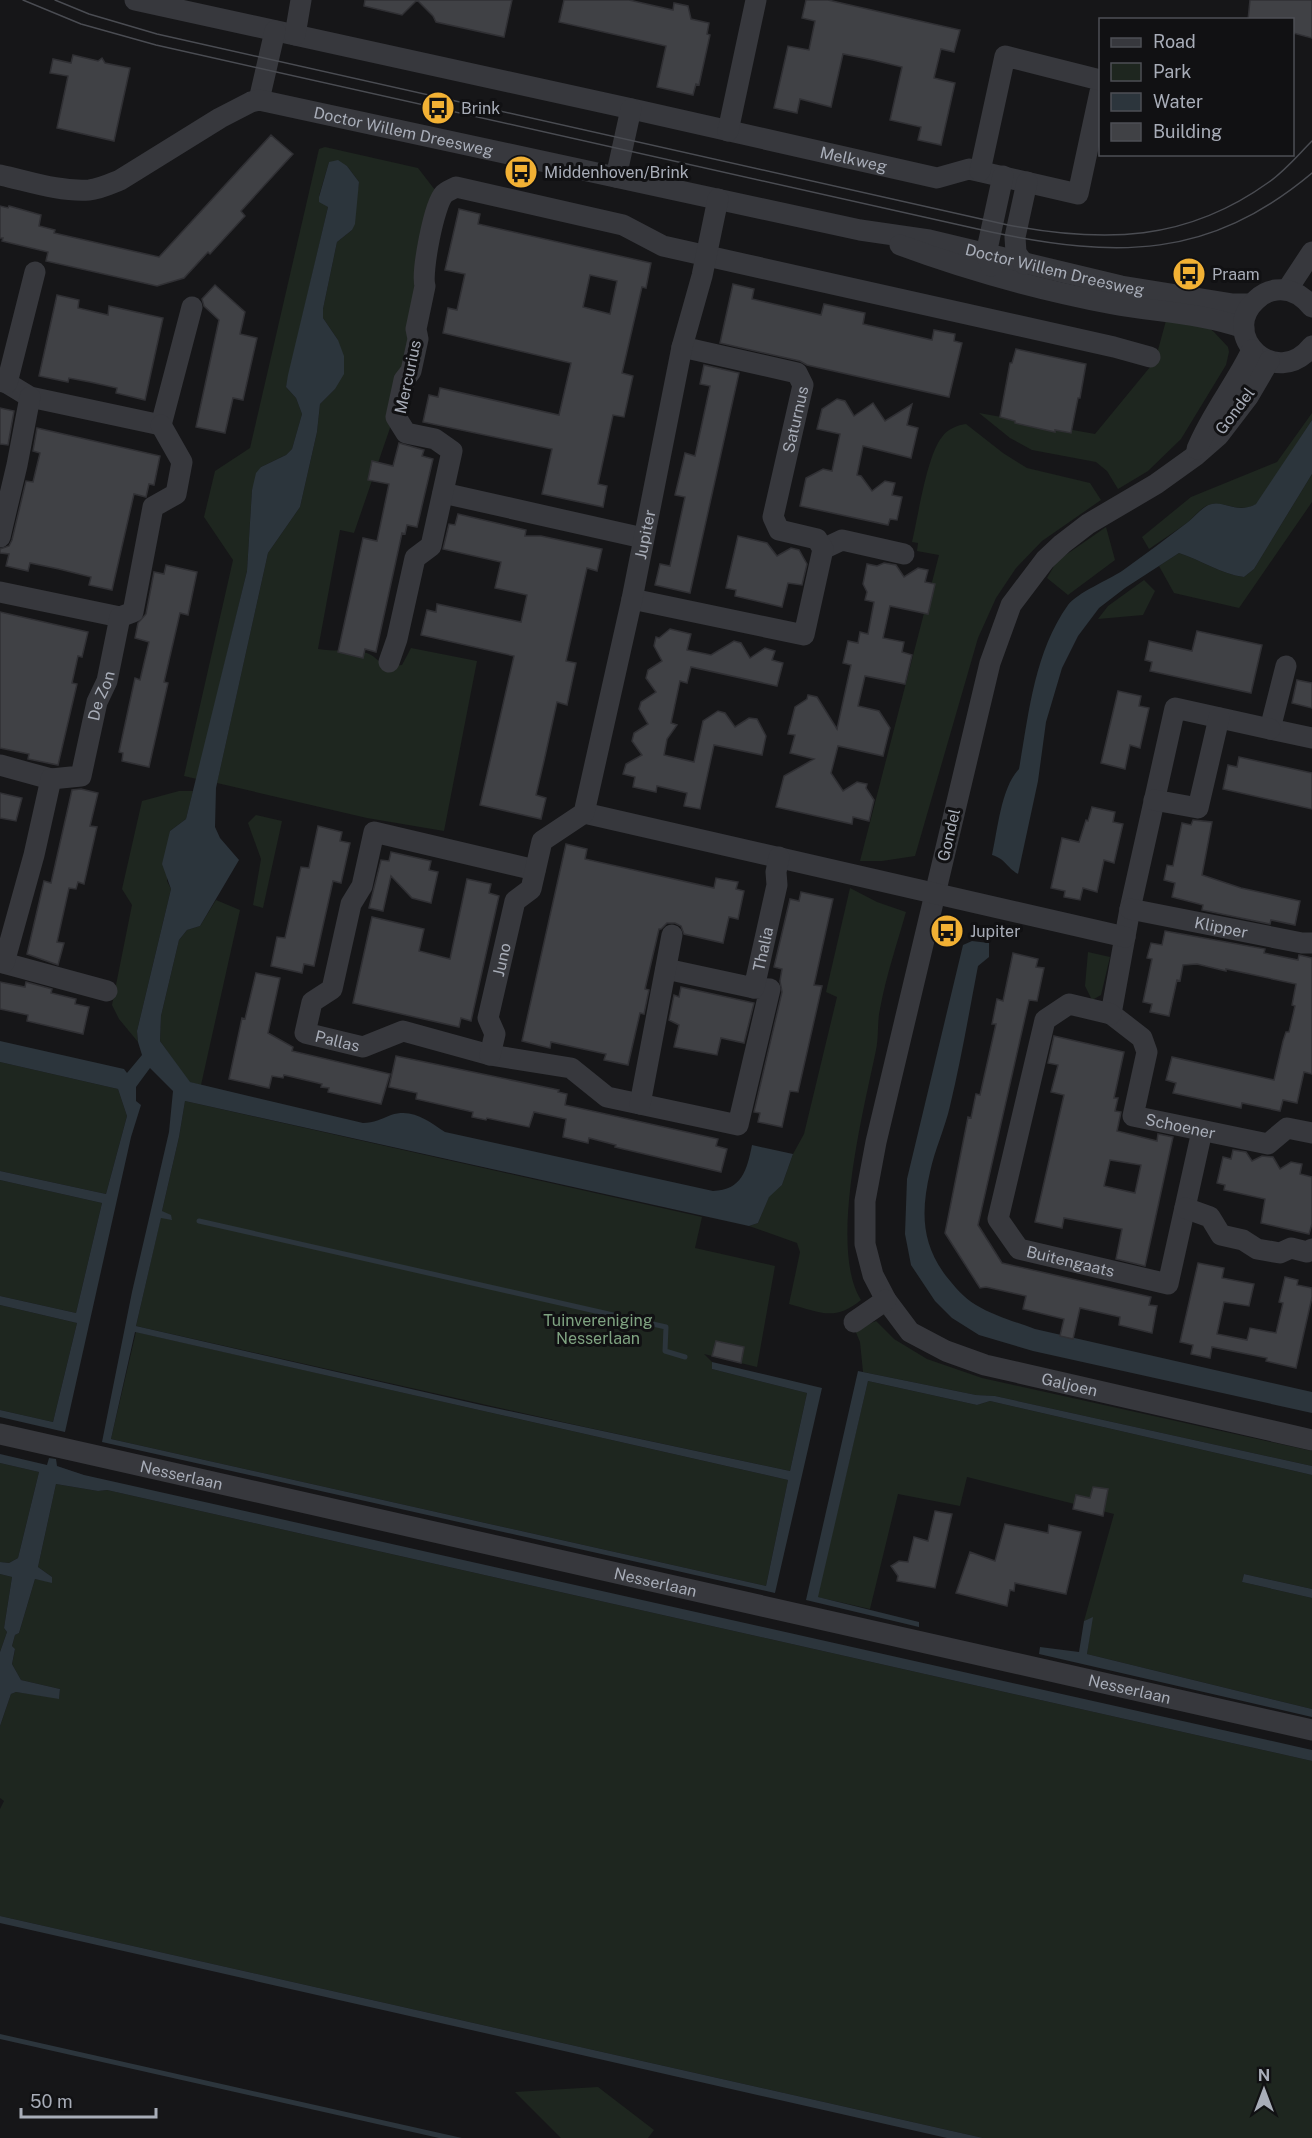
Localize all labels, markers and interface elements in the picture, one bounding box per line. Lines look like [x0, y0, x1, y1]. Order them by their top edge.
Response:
legend [1099, 18, 1294, 156]
text: Road [1153, 31, 1196, 52]
text: Park [1153, 61, 1191, 82]
bus stop icon: Brink [420, 90, 456, 126]
text: Water [1153, 91, 1203, 112]
place label: Brink [461, 99, 500, 118]
street label: Doctor Willem Dreesweg [312, 103, 495, 160]
text: Building [1153, 121, 1222, 142]
street label: Melkweg [818, 142, 889, 176]
bus stop icon: Middenhoven/Brink [503, 154, 539, 190]
place label: Middenhoven/Brink [544, 163, 689, 182]
street label: Doctor Willem Dreesweg [963, 240, 1146, 299]
bus stop icon: Praam [1171, 256, 1207, 292]
place label: Praam [1212, 265, 1260, 284]
street label: Mercurius [391, 338, 425, 416]
street label: Saturnus [778, 384, 812, 454]
street label: Gondel [1211, 384, 1259, 438]
street label: Jupiter [631, 508, 659, 561]
street label: De Zon [84, 669, 118, 723]
street label: Gondel [934, 807, 964, 863]
street label: Klipper [1193, 912, 1250, 942]
bus stop icon: Jupiter [929, 913, 965, 949]
place label: Jupiter [970, 922, 1020, 941]
street label: Thalia [749, 925, 777, 973]
street label: Juno [488, 941, 515, 978]
street label: Pallas [313, 1026, 362, 1055]
street label: Schoener [1144, 1109, 1217, 1142]
street label: Buitengaats [1025, 1242, 1116, 1281]
park label: Tuinvereniging Nesserlaan [543, 1311, 653, 1348]
street label: Galjoen [1040, 1369, 1099, 1400]
street label: Nesserlaan [138, 1456, 225, 1493]
street label: Nesserlaan [612, 1563, 699, 1600]
street label: Nesserlaan [1086, 1670, 1173, 1707]
north arrow [1234, 2060, 1294, 2120]
text: N [1258, 2066, 1270, 2085]
scale bar [21, 2081, 156, 2119]
text: 50 m [30, 2091, 73, 2112]

